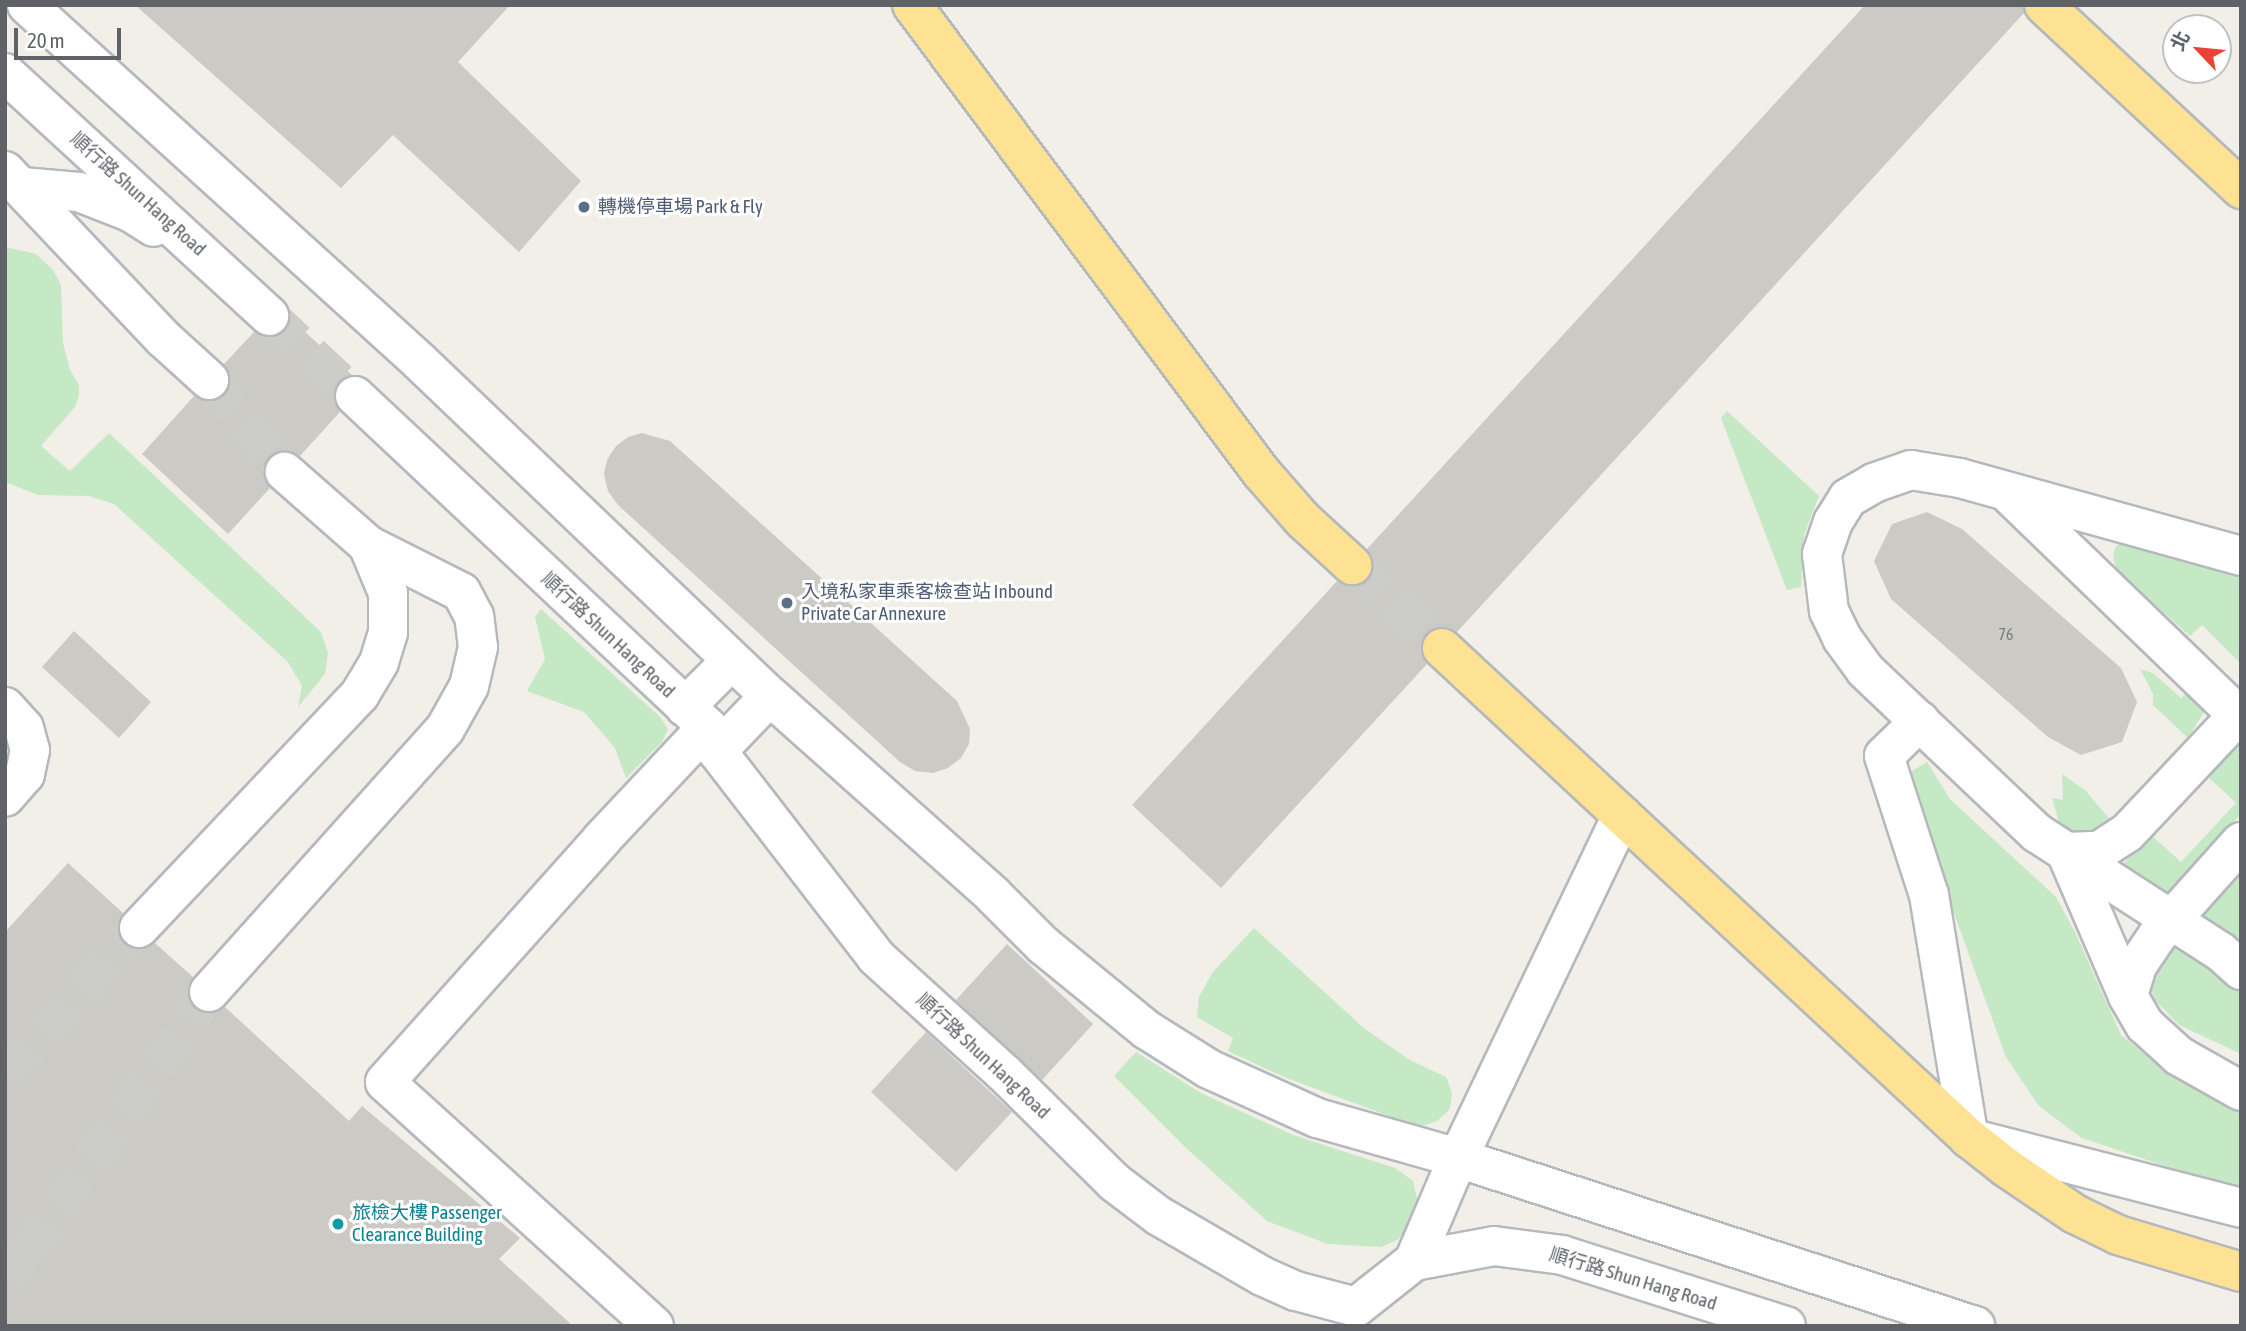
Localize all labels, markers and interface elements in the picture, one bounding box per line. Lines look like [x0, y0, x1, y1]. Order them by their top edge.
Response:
scale bar [18, 14, 124, 58]
north arrow [2162, 14, 2232, 84]
text: 北 [2166, 27, 2194, 54]
text: 20 m [27, 28, 65, 52]
street label: 順行路 Shun Hang Road [66, 127, 210, 261]
place label: 轉機停車場 Park & Fly [598, 196, 763, 218]
marker: 轉機停車場 Park & Fly [576, 199, 592, 215]
street label: 順行路 Shun Hang Road [537, 567, 679, 703]
place label: 入境私家車乘客檢查站 Inbound Private Car Annexure [801, 581, 1053, 625]
marker: 入境私家車乘客檢查站 Inbound Private Car Annexure [779, 595, 795, 611]
house number: 76 [1998, 624, 2014, 644]
street label: 順行路 Shun Hang Road [912, 988, 1054, 1124]
place label: 旅檢大樓 Passenger Clearance Building [352, 1202, 502, 1246]
marker: 旅檢大樓 Passenger Clearance Building [330, 1216, 346, 1232]
street label: 順行路 Shun Hang Road [1547, 1243, 1719, 1315]

